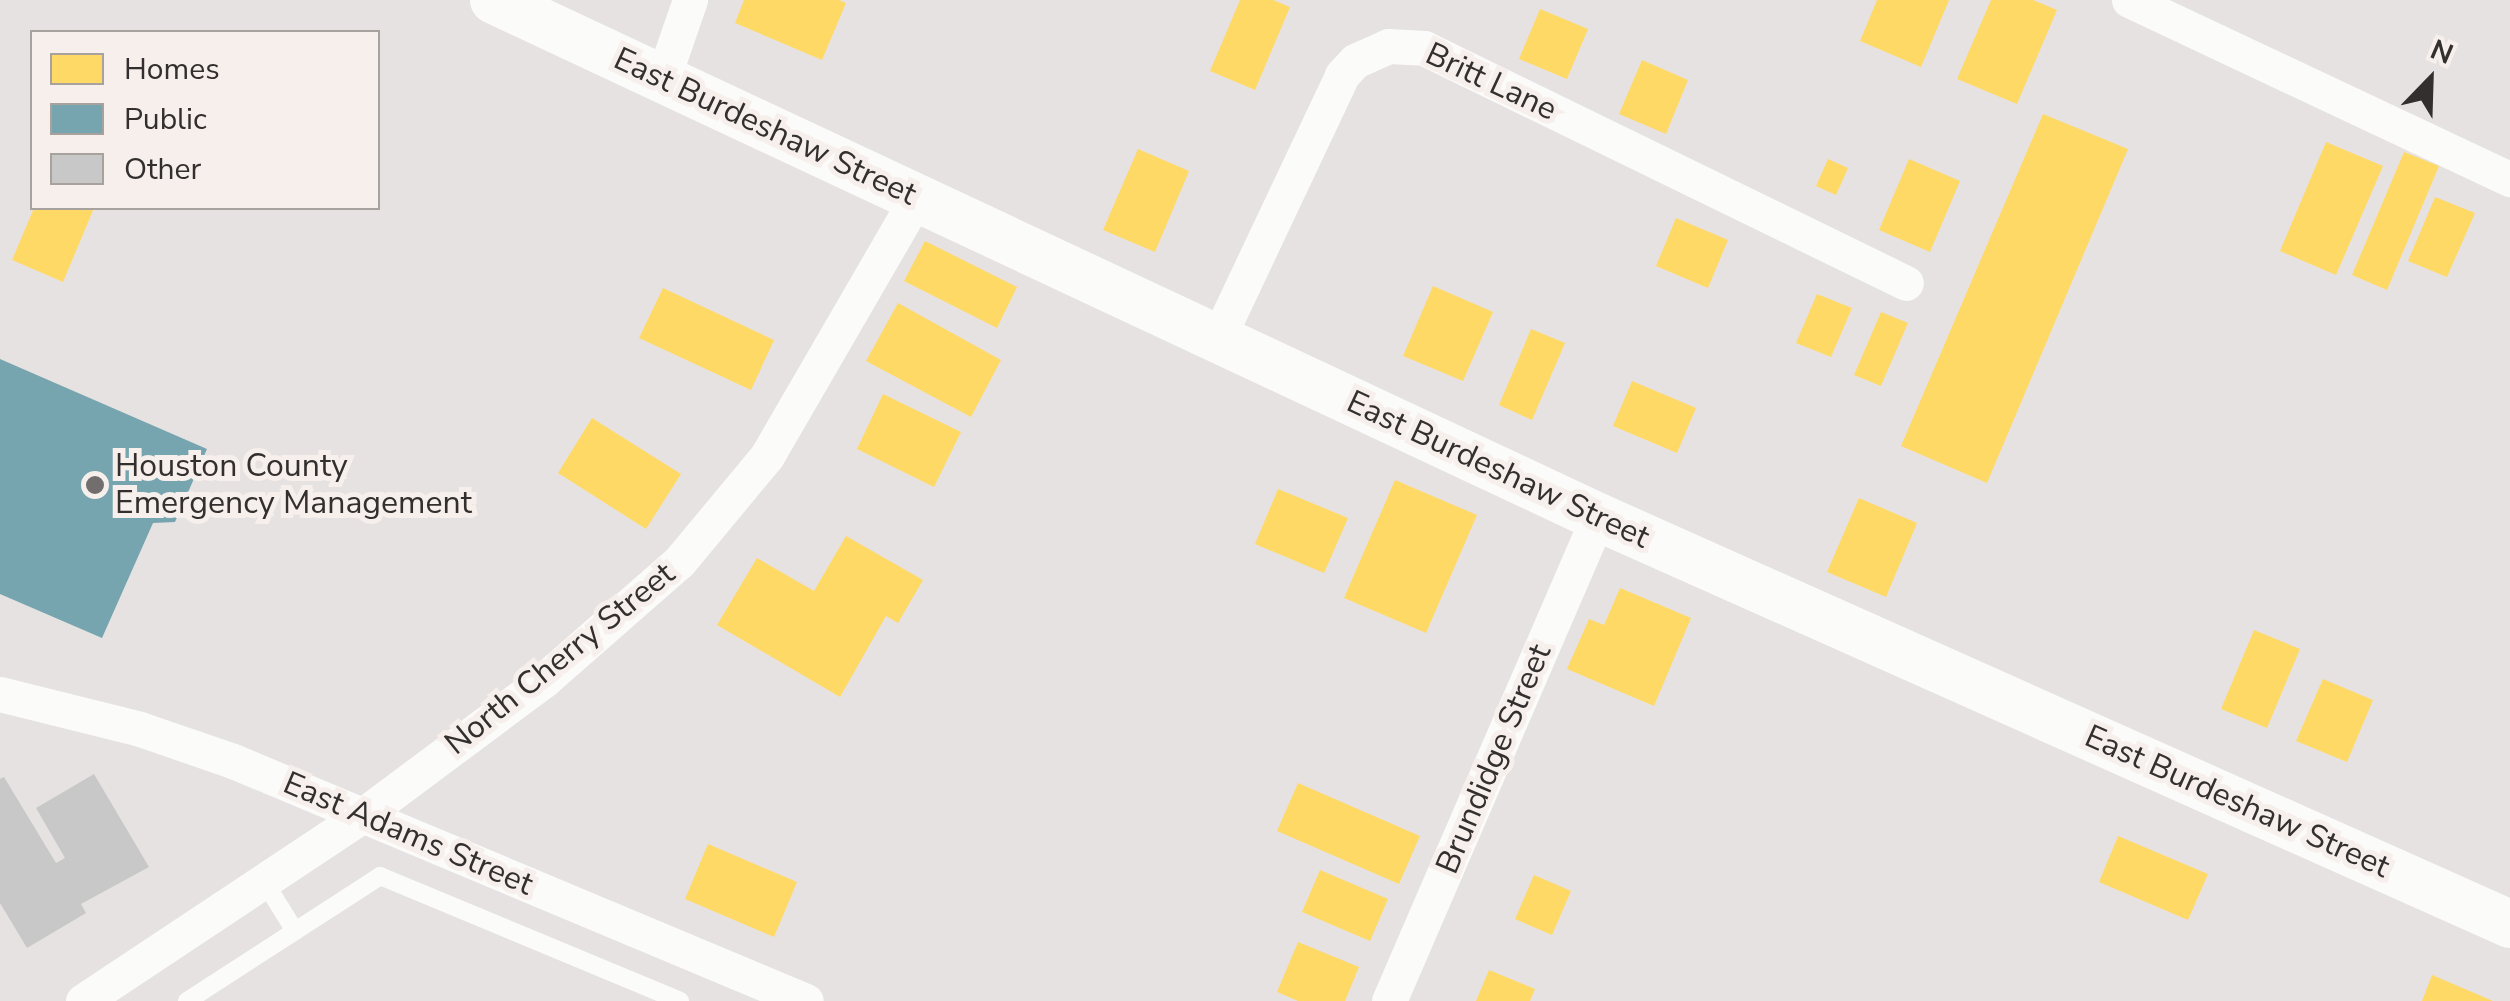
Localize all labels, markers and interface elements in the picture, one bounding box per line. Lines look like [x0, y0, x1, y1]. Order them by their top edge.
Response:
legend [30, 30, 380, 210]
north arrow [2380, 30, 2480, 130]
text: N [2425, 31, 2459, 74]
street label: Britt Lane [1419, 35, 1563, 129]
street label: East Burdeshaw Street [608, 40, 922, 214]
text: Homes [124, 49, 220, 90]
text: Public [124, 99, 207, 140]
text: Other [124, 149, 201, 190]
street label: East Burdeshaw Street [1341, 383, 1655, 557]
place label: Houston County Emergency Management [115, 448, 472, 523]
marker: Houston County Emergency Management [84, 474, 106, 496]
street label: North Cherry Street [438, 555, 682, 763]
street label: Brundidge Street [1428, 639, 1560, 879]
street label: East Burdeshaw Street [2079, 717, 2395, 887]
street label: East Adams Street [278, 764, 538, 904]

